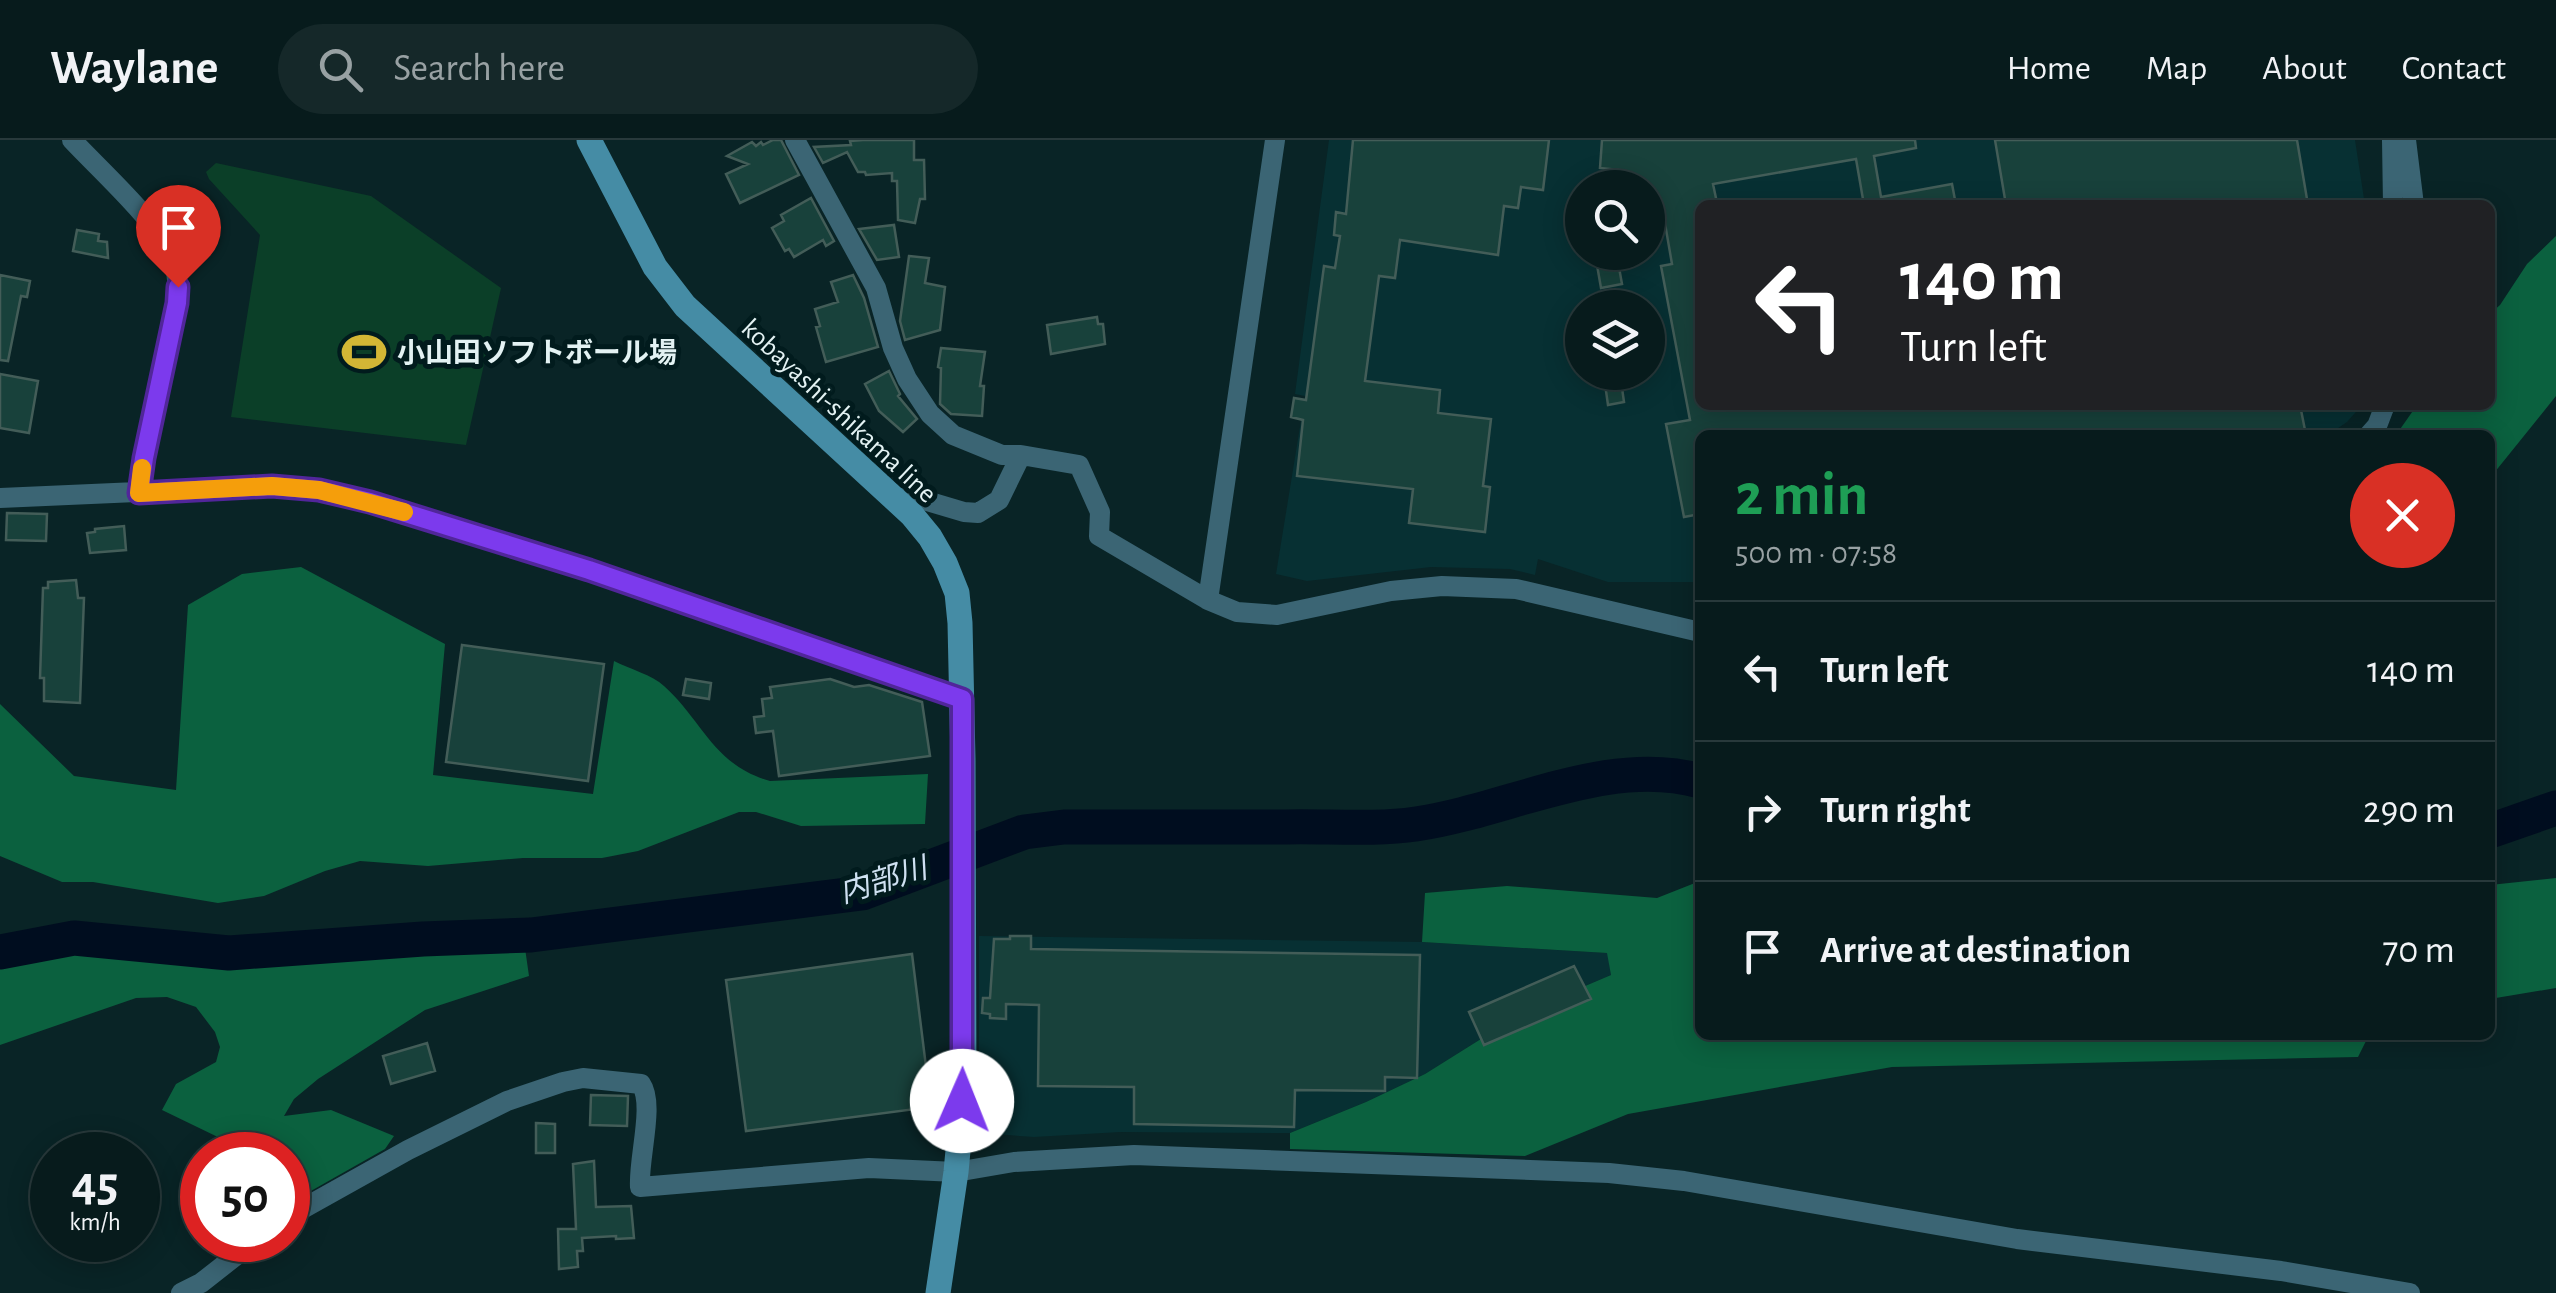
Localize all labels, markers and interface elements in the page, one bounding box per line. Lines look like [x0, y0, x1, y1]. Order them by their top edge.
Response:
search box [278, 24, 978, 114]
icon: search [313, 42, 368, 97]
text: Waylane [50, 45, 218, 93]
text: Search here [393, 50, 565, 88]
text: Home [2007, 51, 2091, 86]
text: Map [2146, 51, 2207, 86]
text: About [2262, 51, 2347, 86]
text: Contact [2402, 51, 2506, 86]
map controls [1565, 170, 1665, 390]
button: search [1565, 170, 1665, 270]
pin [136, 185, 221, 288]
icon: arrive [151, 200, 206, 255]
icon: left [1735, 240, 1865, 370]
text: 140 m [1900, 243, 2064, 313]
button: layers [1565, 290, 1665, 390]
street label: kobayashi-shikama line [736, 314, 942, 509]
text: Turn left [1900, 325, 2047, 370]
sports icon: 小山田ソフトボール場 [340, 328, 388, 376]
place label: 小山田ソフトボール場 [397, 338, 677, 368]
button: close [2350, 463, 2455, 568]
text: 2 min [1735, 466, 1868, 526]
text: 500 m · 07:58 [1735, 537, 1897, 569]
icon: left [1735, 644, 1790, 699]
text: Turn left [1820, 652, 1948, 690]
text: 140 m [2367, 652, 2455, 690]
icon: right [1735, 784, 1790, 839]
text: Turn right [1820, 792, 1970, 830]
text: 290 m [2363, 792, 2455, 830]
water label: 内部川 [835, 851, 934, 908]
icon: arrive [1735, 924, 1790, 979]
text: Arrive at destination [1820, 932, 2131, 970]
text: 70 m [2382, 932, 2455, 970]
position arrow [910, 1049, 1014, 1153]
speed limit sign: 50 [180, 1132, 310, 1262]
text: 45 [72, 1160, 118, 1210]
text: km/h [69, 1210, 121, 1235]

